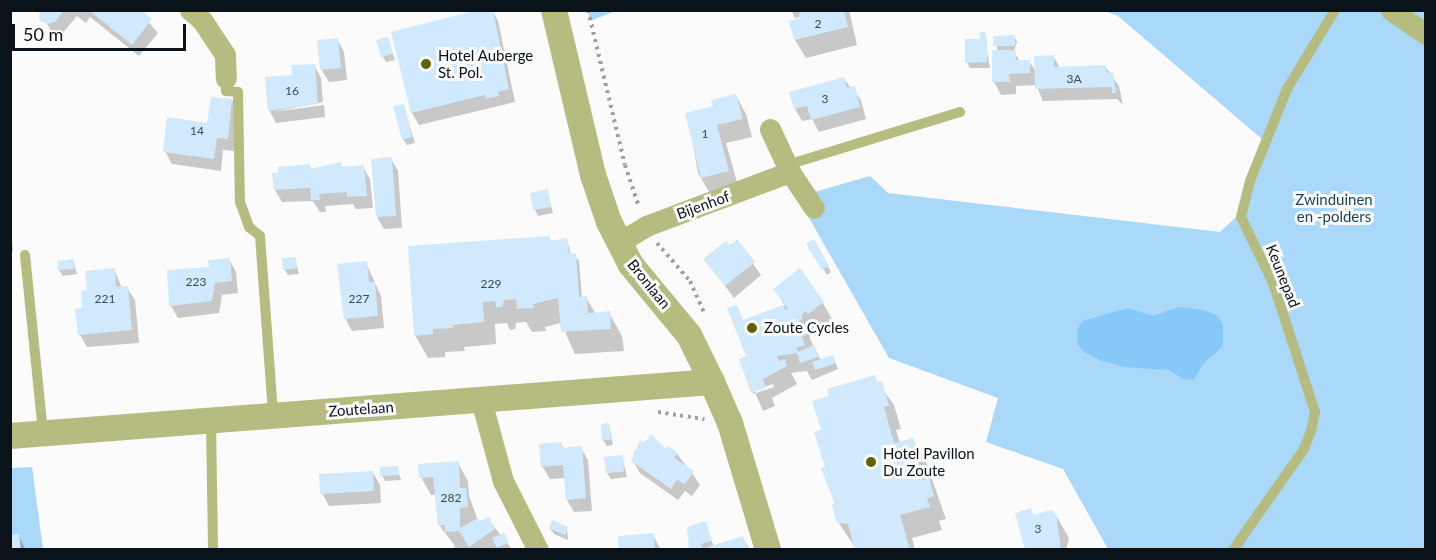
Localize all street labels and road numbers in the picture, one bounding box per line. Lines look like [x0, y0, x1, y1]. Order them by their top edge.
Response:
street label: Bijenhof [674, 187, 732, 223]
street label: Keunepad [1262, 242, 1304, 310]
street label: Bronlaan [624, 256, 674, 312]
street label: Zoutelaan [328, 398, 394, 420]

